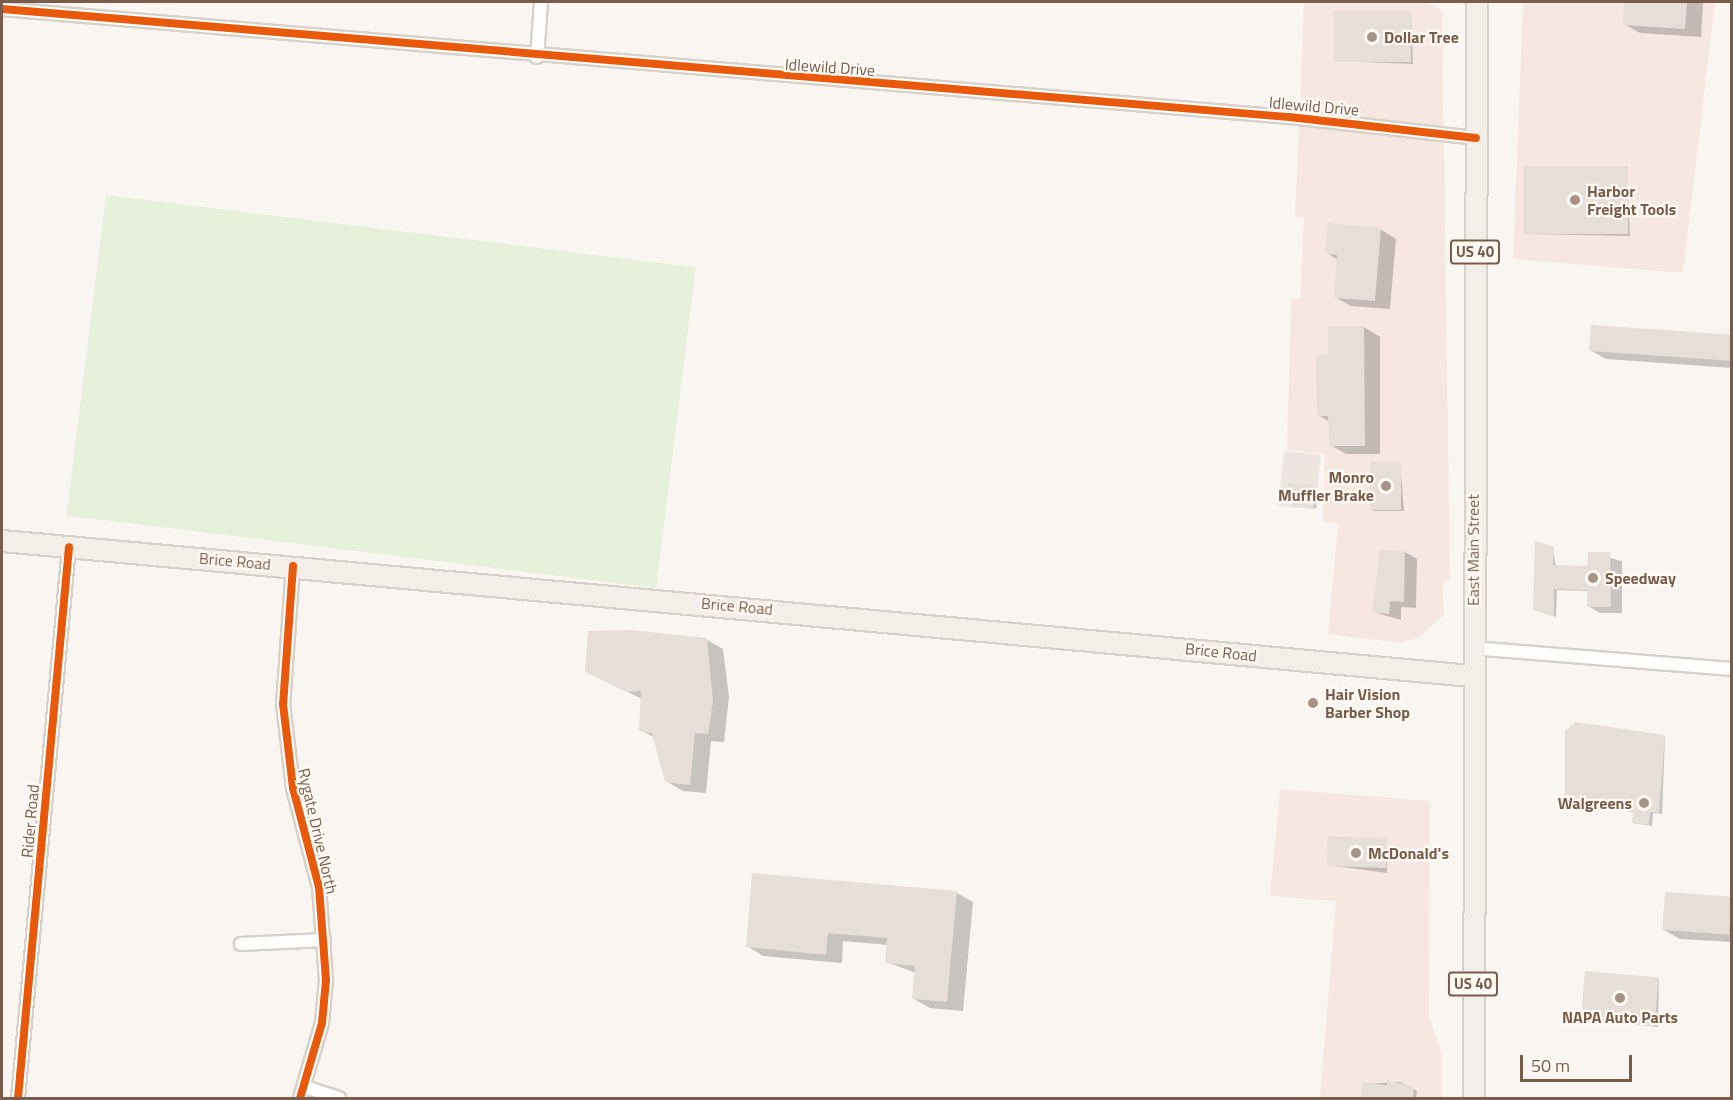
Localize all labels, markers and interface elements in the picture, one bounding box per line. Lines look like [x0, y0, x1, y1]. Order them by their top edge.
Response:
place label: Dollar Tree [1384, 27, 1459, 47]
marker: Dollar Tree [1365, 30, 1379, 44]
street label: Idlewild Drive [784, 54, 876, 80]
street label: Idlewild Drive [1268, 92, 1360, 120]
place label: Harbor Freight Tools [1587, 181, 1676, 219]
marker: Harbor Freight Tools [1568, 193, 1582, 207]
road number: US 40 [1450, 240, 1500, 264]
place label: Monro Muffler Brake [1278, 467, 1374, 505]
marker: Monro Muffler Brake [1379, 479, 1393, 493]
street label: East Main Street [1463, 494, 1483, 606]
street label: Brice Road [198, 548, 272, 574]
place label: Speedway [1605, 568, 1676, 588]
marker: Speedway [1586, 571, 1600, 585]
street label: Brice Road [700, 593, 774, 619]
street label: Brice Road [1184, 639, 1258, 665]
place label: Hair Vision Barber Shop [1325, 684, 1410, 722]
marker: Hair Vision Barber Shop [1306, 696, 1320, 710]
street label: Rygate Drive North [294, 766, 342, 896]
street label: Rider Road [17, 784, 43, 858]
place label: Walgreens [1558, 793, 1632, 813]
marker: Walgreens [1637, 796, 1651, 810]
place label: McDonald's [1368, 843, 1449, 863]
marker: McDonald's [1349, 846, 1363, 860]
road number: US 40 [1448, 972, 1498, 996]
marker: NAPA Auto Parts [1613, 991, 1627, 1005]
place label: NAPA Auto Parts [1562, 1007, 1678, 1027]
scale bar [1523, 1043, 1636, 1081]
text: 50 m [1531, 1052, 1570, 1079]

